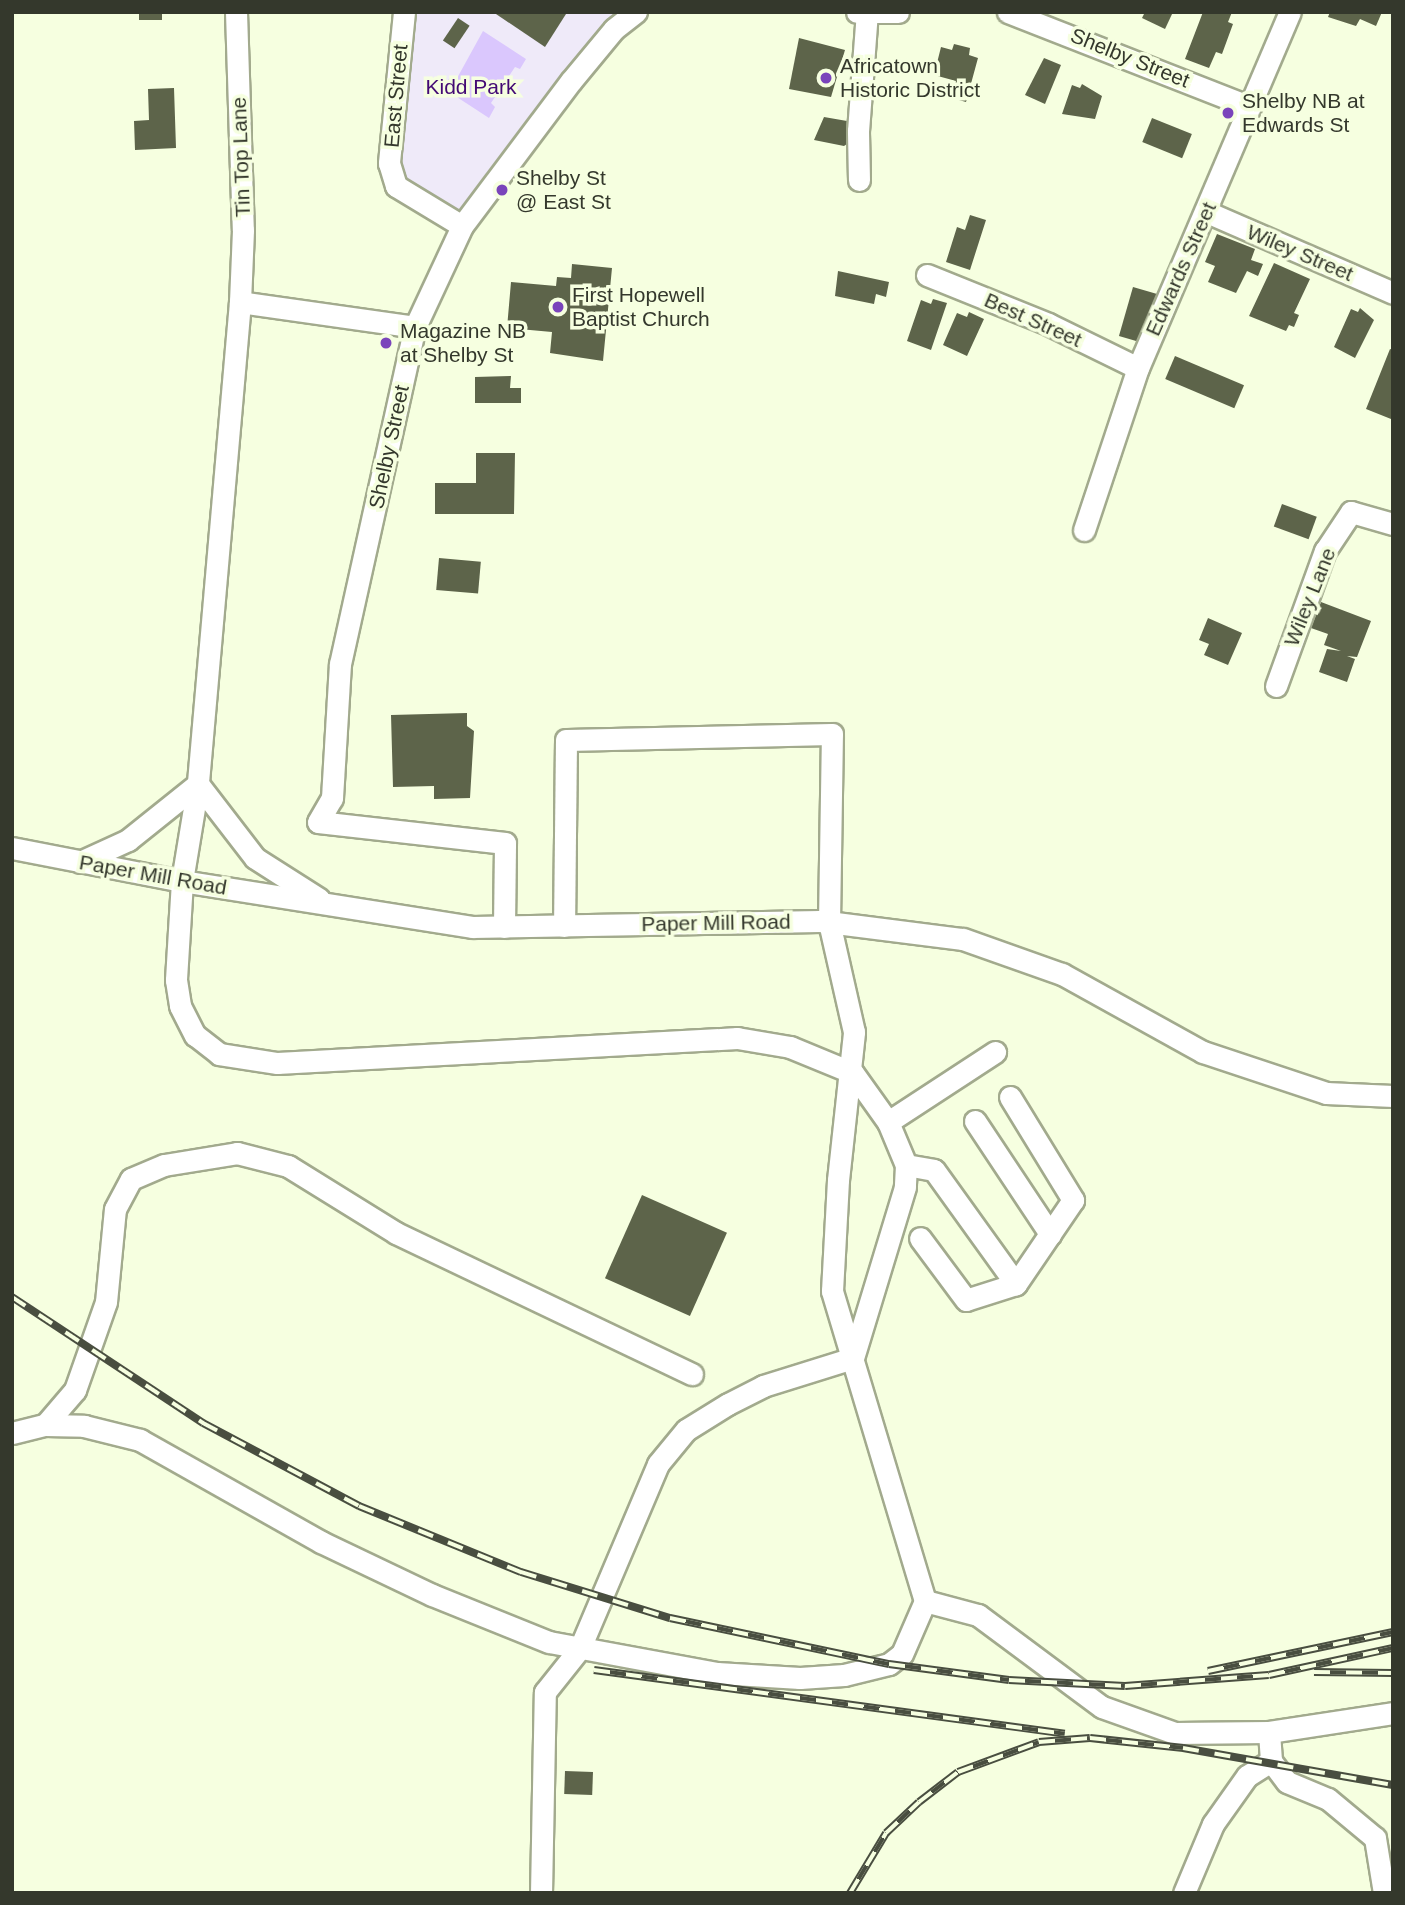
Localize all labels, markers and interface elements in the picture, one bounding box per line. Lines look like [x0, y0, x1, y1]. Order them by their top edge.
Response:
street label: Shelby Street [1067, 23, 1193, 93]
street label: East Street [379, 43, 413, 149]
place label: Africatown Historic District [840, 53, 980, 103]
marker: Africatown Historic District [818, 70, 834, 86]
park label: Kidd Park [425, 74, 517, 100]
place label: Shelby NB at Edwards St [1242, 88, 1365, 138]
street label: Tin Top Lane [226, 96, 256, 218]
marker: Shelby NB at Edwards St [1220, 105, 1236, 121]
place label: Shelby St @ East St [516, 165, 611, 215]
marker: Shelby St @ East St [494, 182, 510, 198]
street label: Edwards Street [1140, 198, 1222, 340]
street label: Wiley Street [1243, 219, 1357, 287]
place label: First Hopewell Baptist Church [572, 282, 710, 332]
street label: Best Street [980, 287, 1086, 353]
marker: First Hopewell Baptist Church [550, 299, 566, 315]
place label: Magazine NB at Shelby St [400, 318, 526, 368]
marker: Magazine NB at Shelby St [378, 335, 394, 351]
street label: Shelby Street [364, 383, 414, 511]
street label: Wiley Lane [1279, 544, 1341, 650]
street label: Paper Mill Road [77, 850, 229, 900]
street label: Paper Mill Road [641, 909, 791, 937]

